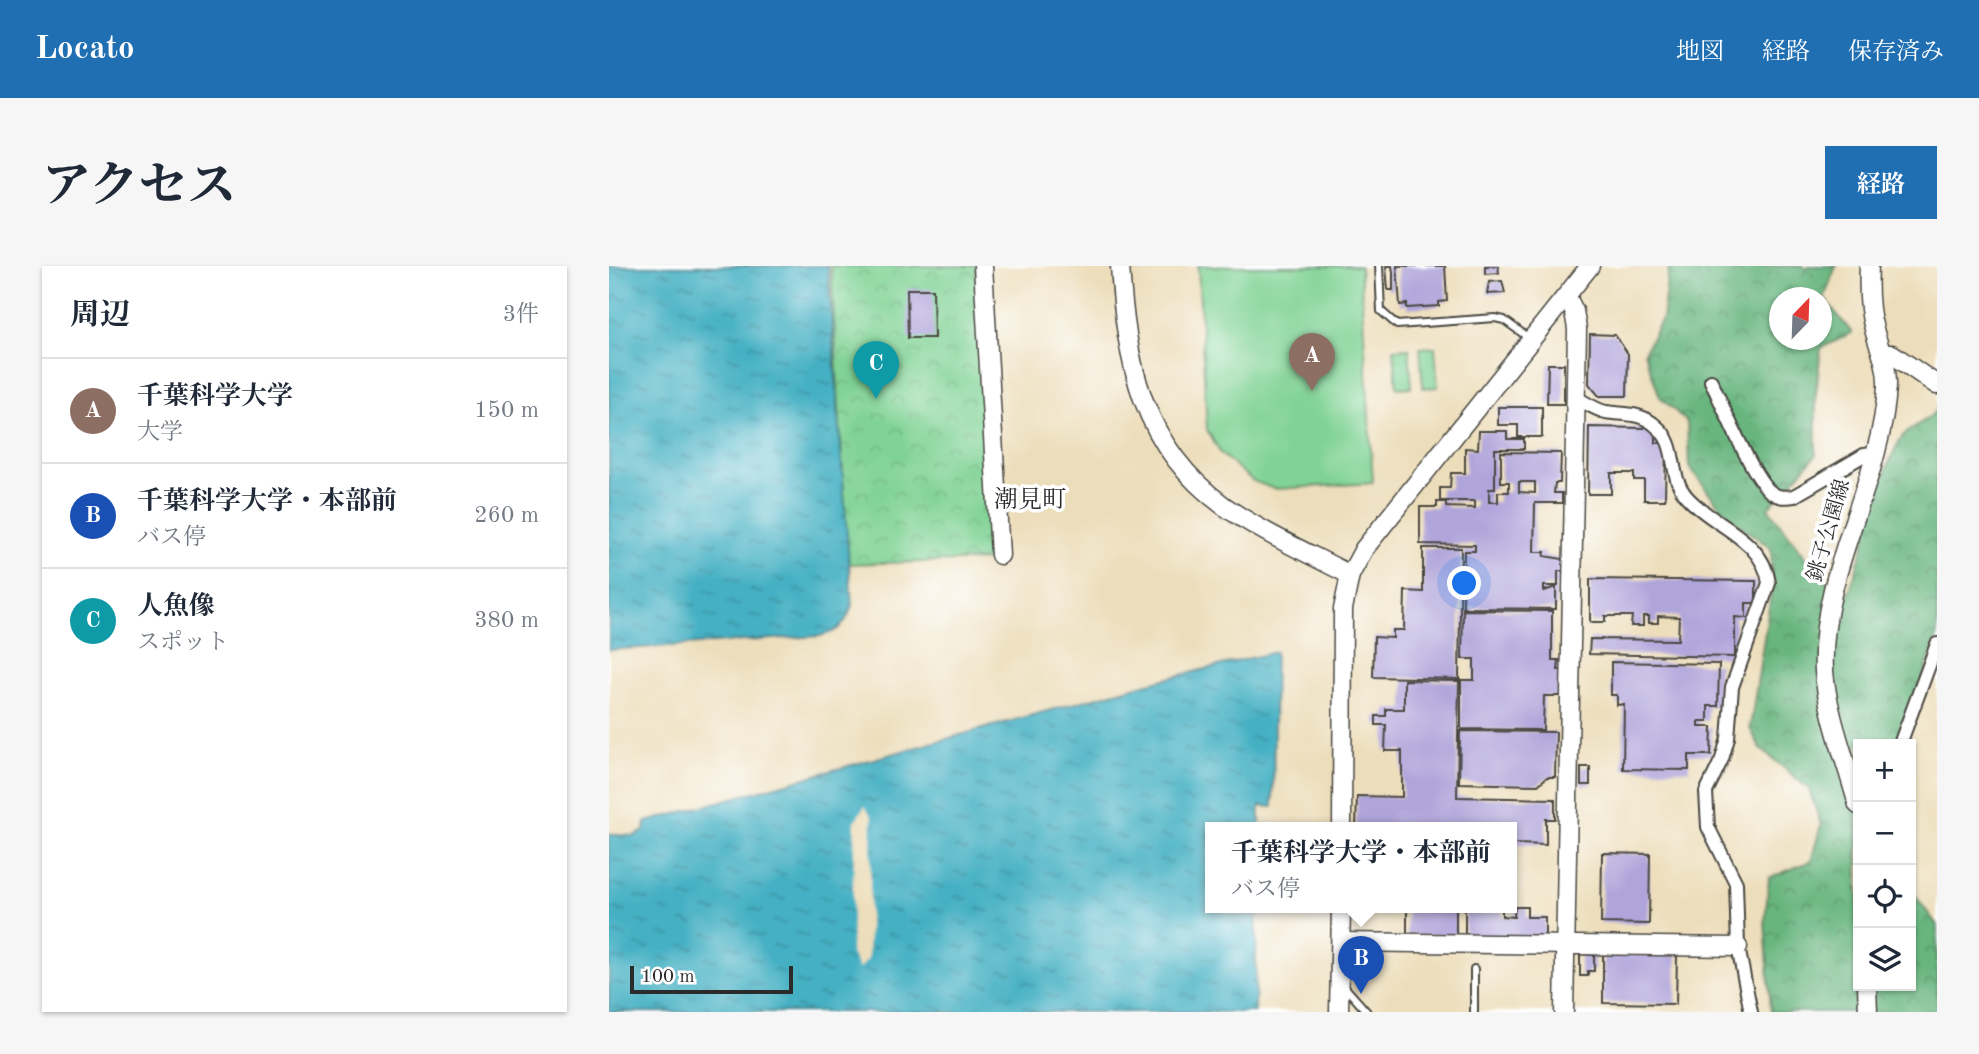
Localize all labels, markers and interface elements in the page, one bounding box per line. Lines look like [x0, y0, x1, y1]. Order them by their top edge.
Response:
text: Locato [35, 33, 135, 66]
text: 地図 [1676, 41, 1724, 65]
text: 経路 [1762, 41, 1810, 65]
text: 保存済み [1848, 41, 1944, 65]
button: 経路 [1825, 146, 1937, 219]
text: アクセス [42, 164, 237, 213]
north arrow [1769, 287, 1832, 350]
text: 周辺 [70, 301, 130, 331]
text: 3件 [503, 303, 539, 326]
pin: A [1289, 333, 1335, 391]
pin: C [853, 341, 899, 399]
text: 千葉科学大学 [137, 384, 293, 410]
text: A [84, 399, 102, 422]
text: 150 m [474, 399, 539, 422]
text: 大学 [137, 421, 183, 444]
street label: 銚子公園線 [1803, 477, 1854, 584]
district label: 潮見町 [994, 486, 1066, 513]
text: 千葉科学大学・本部前 [137, 489, 397, 515]
text: B [85, 504, 101, 527]
text: 260 m [474, 504, 539, 527]
text: バス停 [137, 526, 206, 549]
your location [1447, 566, 1481, 600]
text: 人魚像 [137, 594, 215, 620]
text: C [85, 609, 101, 632]
text: 380 m [474, 609, 539, 632]
text: スポット [137, 631, 229, 654]
map controls [1853, 739, 1916, 991]
button: + [1853, 739, 1916, 802]
button: − [1853, 802, 1916, 865]
popup [1205, 822, 1517, 913]
text: 千葉科学大学・本部前 [1231, 841, 1491, 867]
button: locate [1853, 865, 1916, 928]
text: バス停 [1231, 878, 1300, 901]
button: layers [1853, 928, 1916, 991]
pin: B [1338, 936, 1384, 994]
scale bar [630, 963, 793, 995]
text: 100 m [641, 968, 694, 987]

